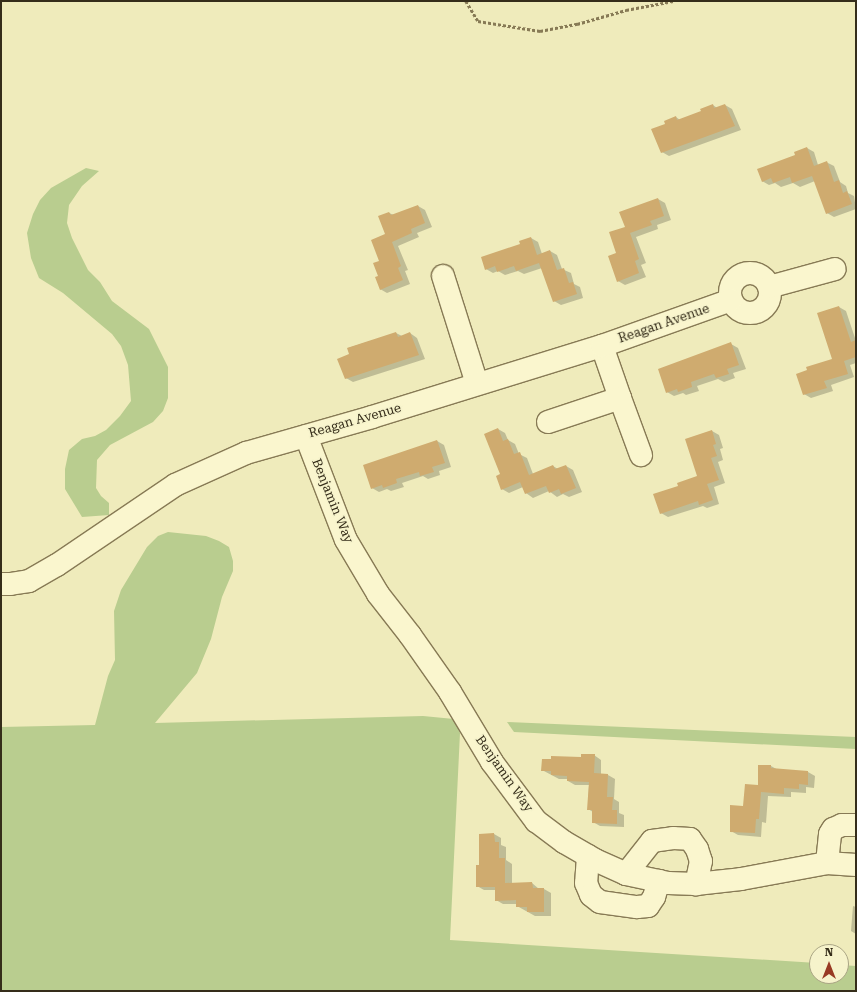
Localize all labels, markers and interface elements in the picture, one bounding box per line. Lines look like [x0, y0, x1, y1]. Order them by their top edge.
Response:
street label: Reagan Avenue [616, 301, 712, 347]
street label: Reagan Avenue [307, 400, 403, 442]
street label: Benjamin Way [308, 456, 356, 546]
street label: Benjamin Way [472, 733, 536, 815]
north arrow [809, 944, 849, 984]
text: N [825, 946, 833, 959]

